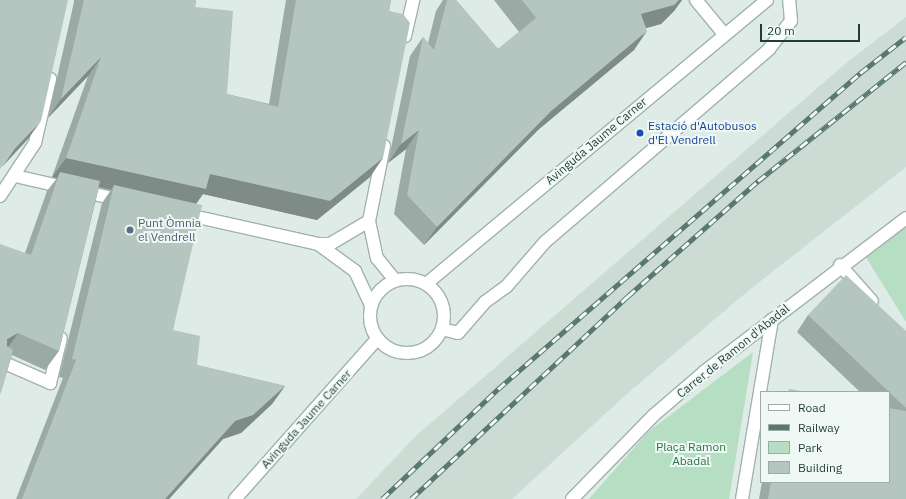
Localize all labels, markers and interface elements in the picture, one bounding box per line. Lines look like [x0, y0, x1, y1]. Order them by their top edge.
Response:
scale bar [762, 16, 862, 42]
text: 20 m [767, 23, 795, 38]
street label: Avinguda Jaume Carner [542, 94, 650, 188]
place label: Estació d'Autobusos d'El Vendrell [648, 119, 757, 147]
marker: Estació d'Autobusos d'El Vendrell [635, 128, 645, 138]
place label: Punt Òmnia el Vendrell [138, 216, 201, 244]
marker: Punt Òmnia el Vendrell [125, 225, 135, 235]
street label: Carrer de Ramon d'Abadal [674, 301, 792, 401]
street label: Avinguda Jaume Carner [258, 367, 354, 471]
legend [760, 391, 890, 483]
text: Road [798, 400, 826, 415]
text: Railway [798, 420, 840, 435]
park label: Plaça Ramon Abadal [656, 440, 726, 468]
text: Park [798, 440, 822, 455]
text: Building [798, 460, 842, 475]

